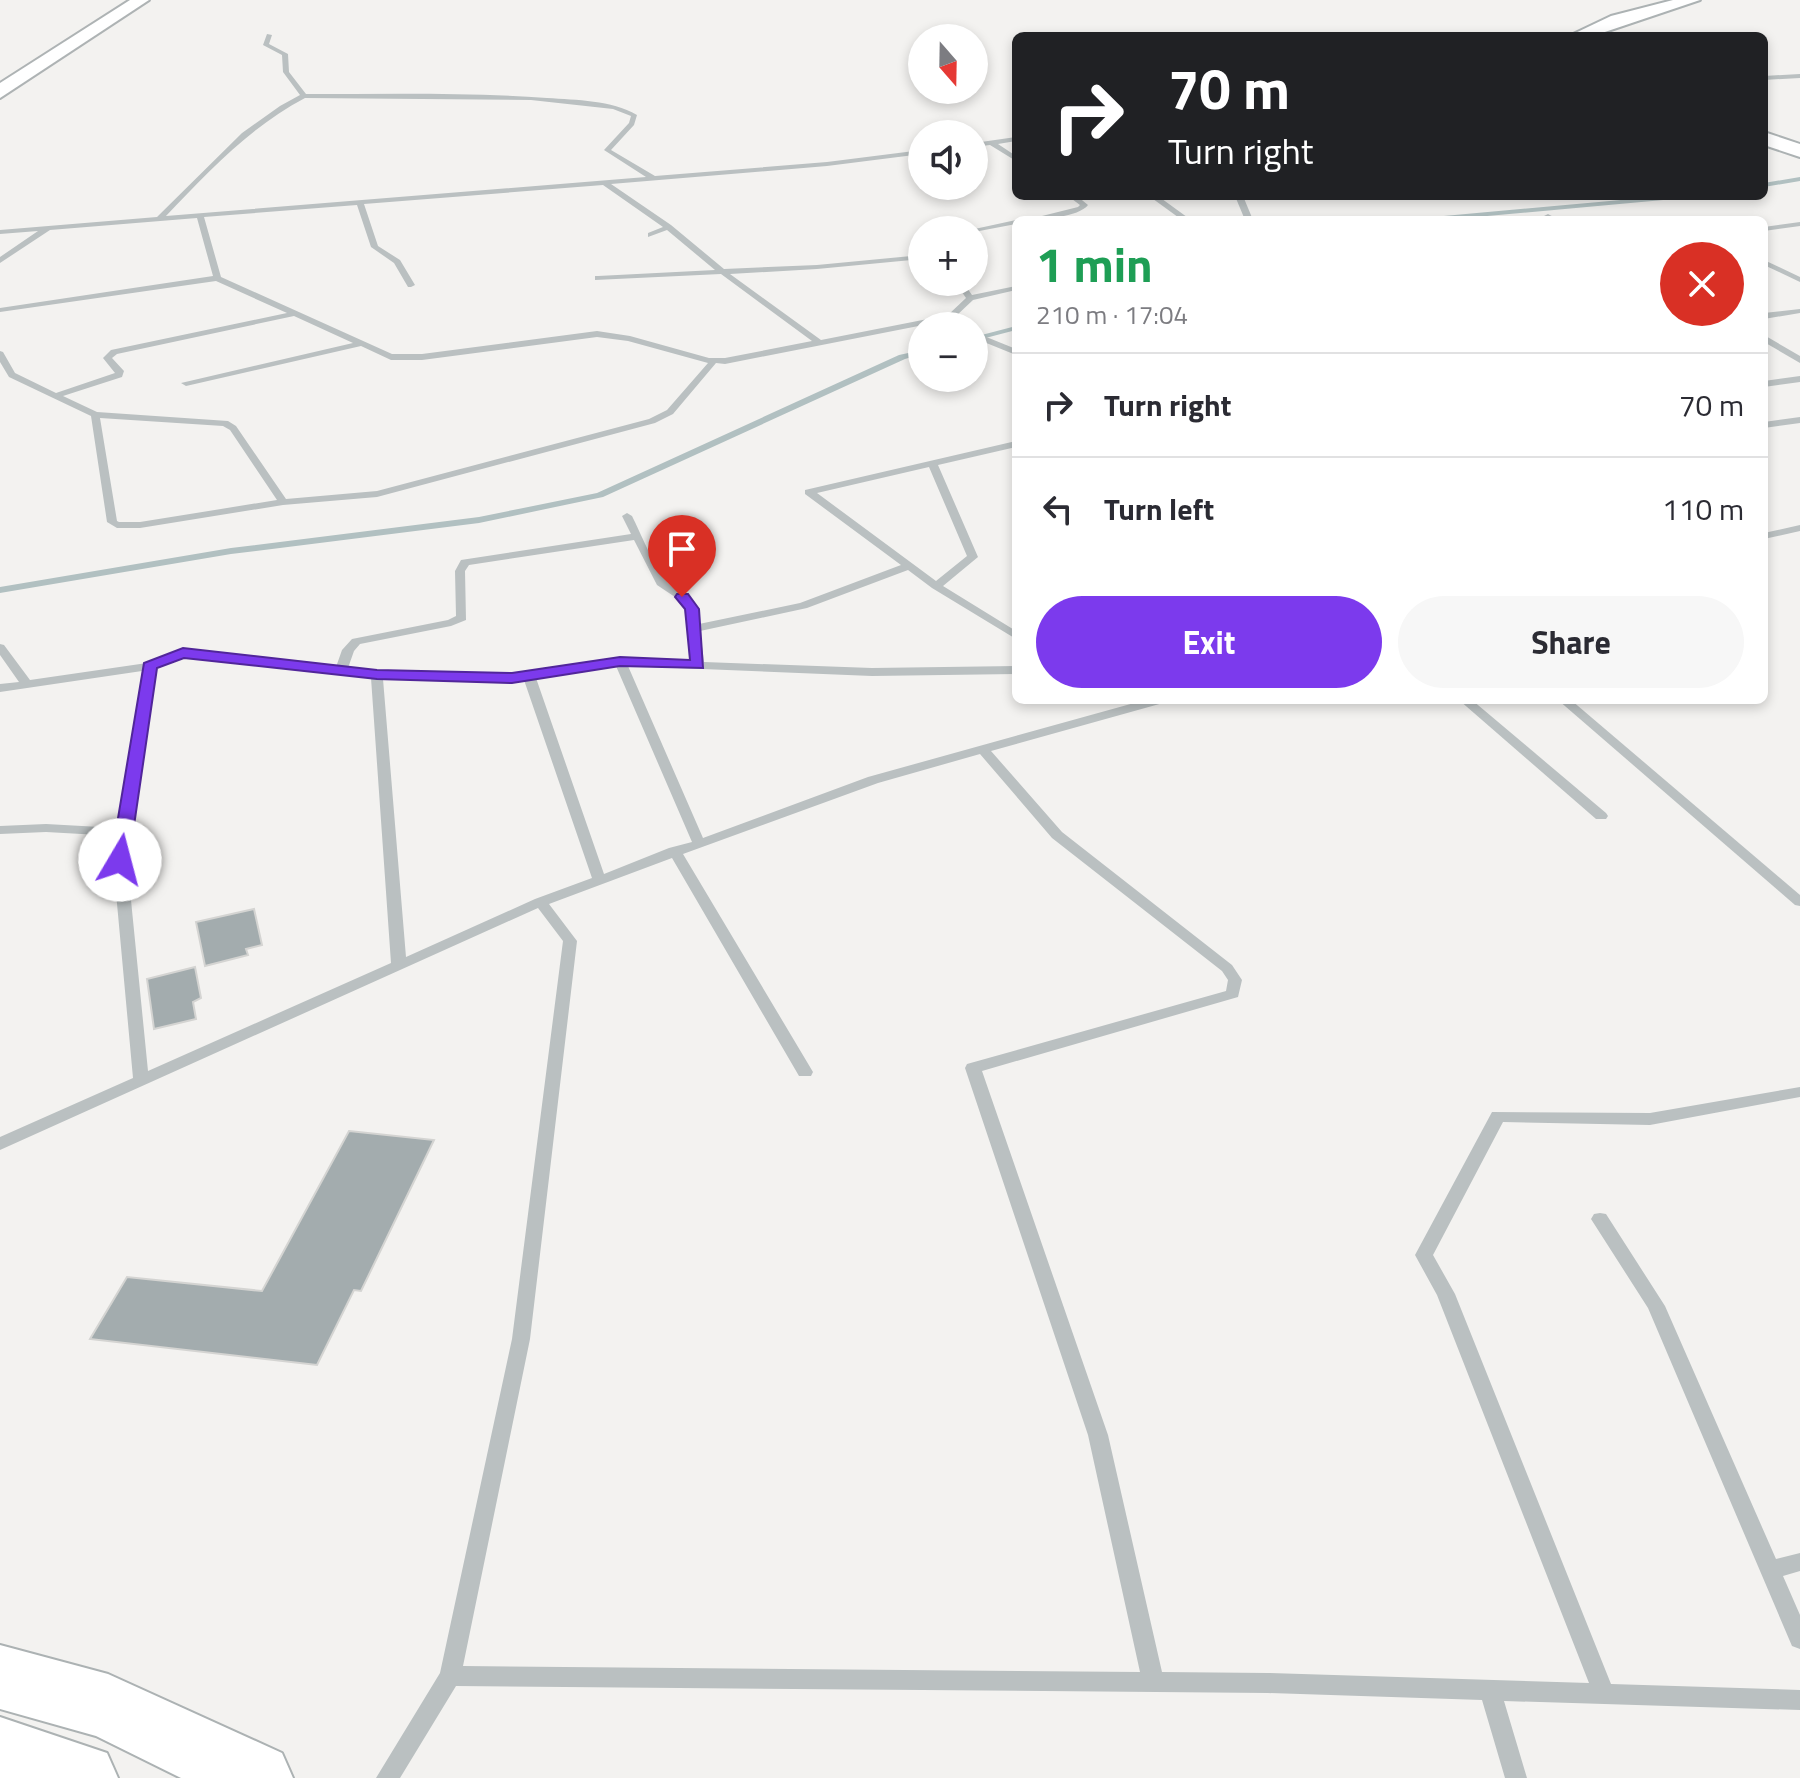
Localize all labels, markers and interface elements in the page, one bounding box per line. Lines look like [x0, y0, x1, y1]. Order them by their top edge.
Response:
north arrow [908, 24, 988, 104]
map controls [908, 24, 988, 392]
text: 70 m [1168, 46, 1290, 131]
icon: right [1036, 64, 1140, 168]
button: sound [908, 120, 988, 200]
text: Turn right [1168, 123, 1313, 178]
button: + [908, 216, 988, 296]
text: 1 min [1036, 228, 1153, 301]
button: close [1660, 242, 1744, 326]
text: 210 m · 17:04 [1036, 295, 1188, 334]
button: − [908, 312, 988, 392]
text: Turn right [1104, 382, 1232, 428]
text: 70 m [1679, 382, 1744, 428]
icon: right [1036, 383, 1080, 427]
text: Turn left [1104, 486, 1214, 532]
text: 110 m [1662, 486, 1744, 532]
icon: left [1036, 487, 1080, 531]
pin [648, 515, 716, 597]
icon: arrive [660, 527, 704, 571]
button: Exit [1036, 596, 1382, 688]
button: Share [1398, 596, 1744, 688]
position arrow [78, 818, 162, 902]

